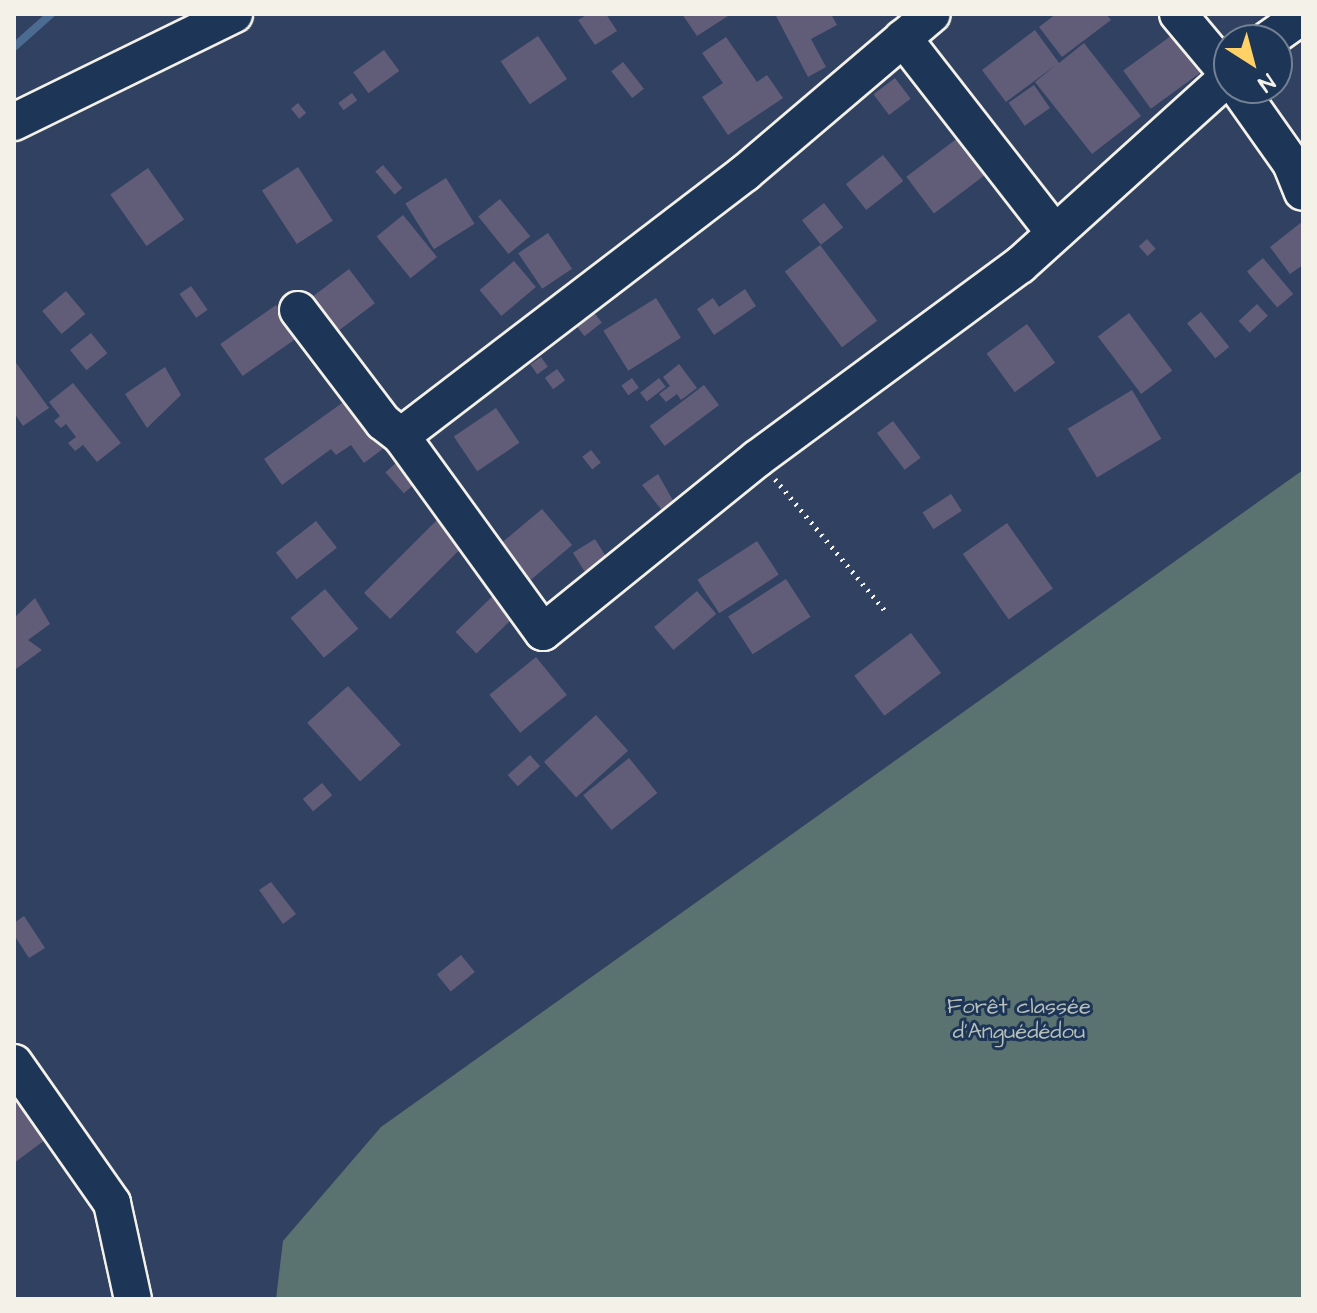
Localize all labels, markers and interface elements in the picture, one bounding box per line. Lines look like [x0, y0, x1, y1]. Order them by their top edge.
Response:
north arrow [1213, 24, 1293, 104]
text: N [1252, 66, 1281, 99]
park label: Forêt classée d’Anguédédou [947, 993, 1091, 1044]

